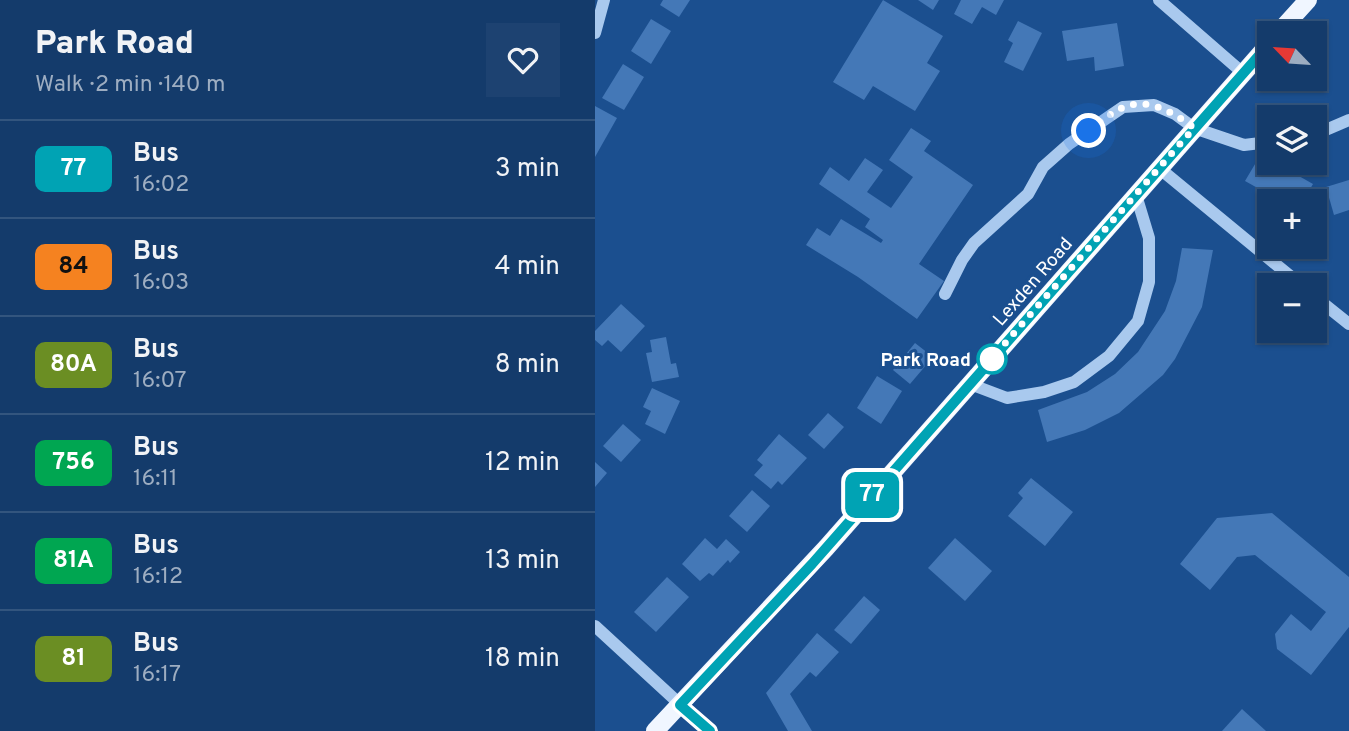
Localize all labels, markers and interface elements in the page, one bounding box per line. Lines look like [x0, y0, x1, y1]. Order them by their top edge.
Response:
north arrow [1257, 21, 1327, 91]
map controls [1257, 21, 1327, 343]
button: heart [486, 23, 560, 97]
text: Park Road [35, 24, 194, 66]
text: Walk · 2 min · 140 m [35, 71, 226, 100]
button: layers [1257, 105, 1327, 175]
your location [1071, 113, 1106, 148]
text: Bus [133, 138, 179, 171]
text: 3 min [495, 153, 560, 186]
text: 77 [61, 154, 86, 184]
text: 16:02 [133, 171, 189, 200]
button: + [1257, 189, 1327, 259]
street label: Lexden Road [988, 233, 1079, 332]
text: Bus [133, 236, 179, 269]
text: 4 min [494, 251, 560, 284]
text: 84 [58, 252, 89, 282]
text: 16:03 [133, 269, 189, 298]
button: − [1257, 273, 1327, 343]
text: Bus [133, 334, 179, 367]
marker: Park Road [977, 344, 1007, 374]
text: 8 min [495, 349, 560, 382]
place label: Park Road [880, 349, 971, 373]
text: 80A [50, 350, 97, 380]
text: 16:07 [133, 367, 187, 396]
text: Bus [133, 432, 179, 465]
text: 12 min [485, 447, 560, 480]
text: 756 [52, 448, 95, 478]
text: 16:11 [133, 465, 178, 494]
line badge: 77 [841, 472, 903, 518]
text: 77 [859, 480, 885, 510]
text: Bus [133, 530, 179, 563]
text: 13 min [485, 545, 560, 578]
text: 81A [53, 546, 94, 576]
text: 16:12 [133, 563, 183, 592]
text: Bus [133, 628, 179, 661]
text: 18 min [485, 643, 560, 676]
text: 81 [61, 644, 86, 674]
text: 16:17 [133, 661, 181, 690]

